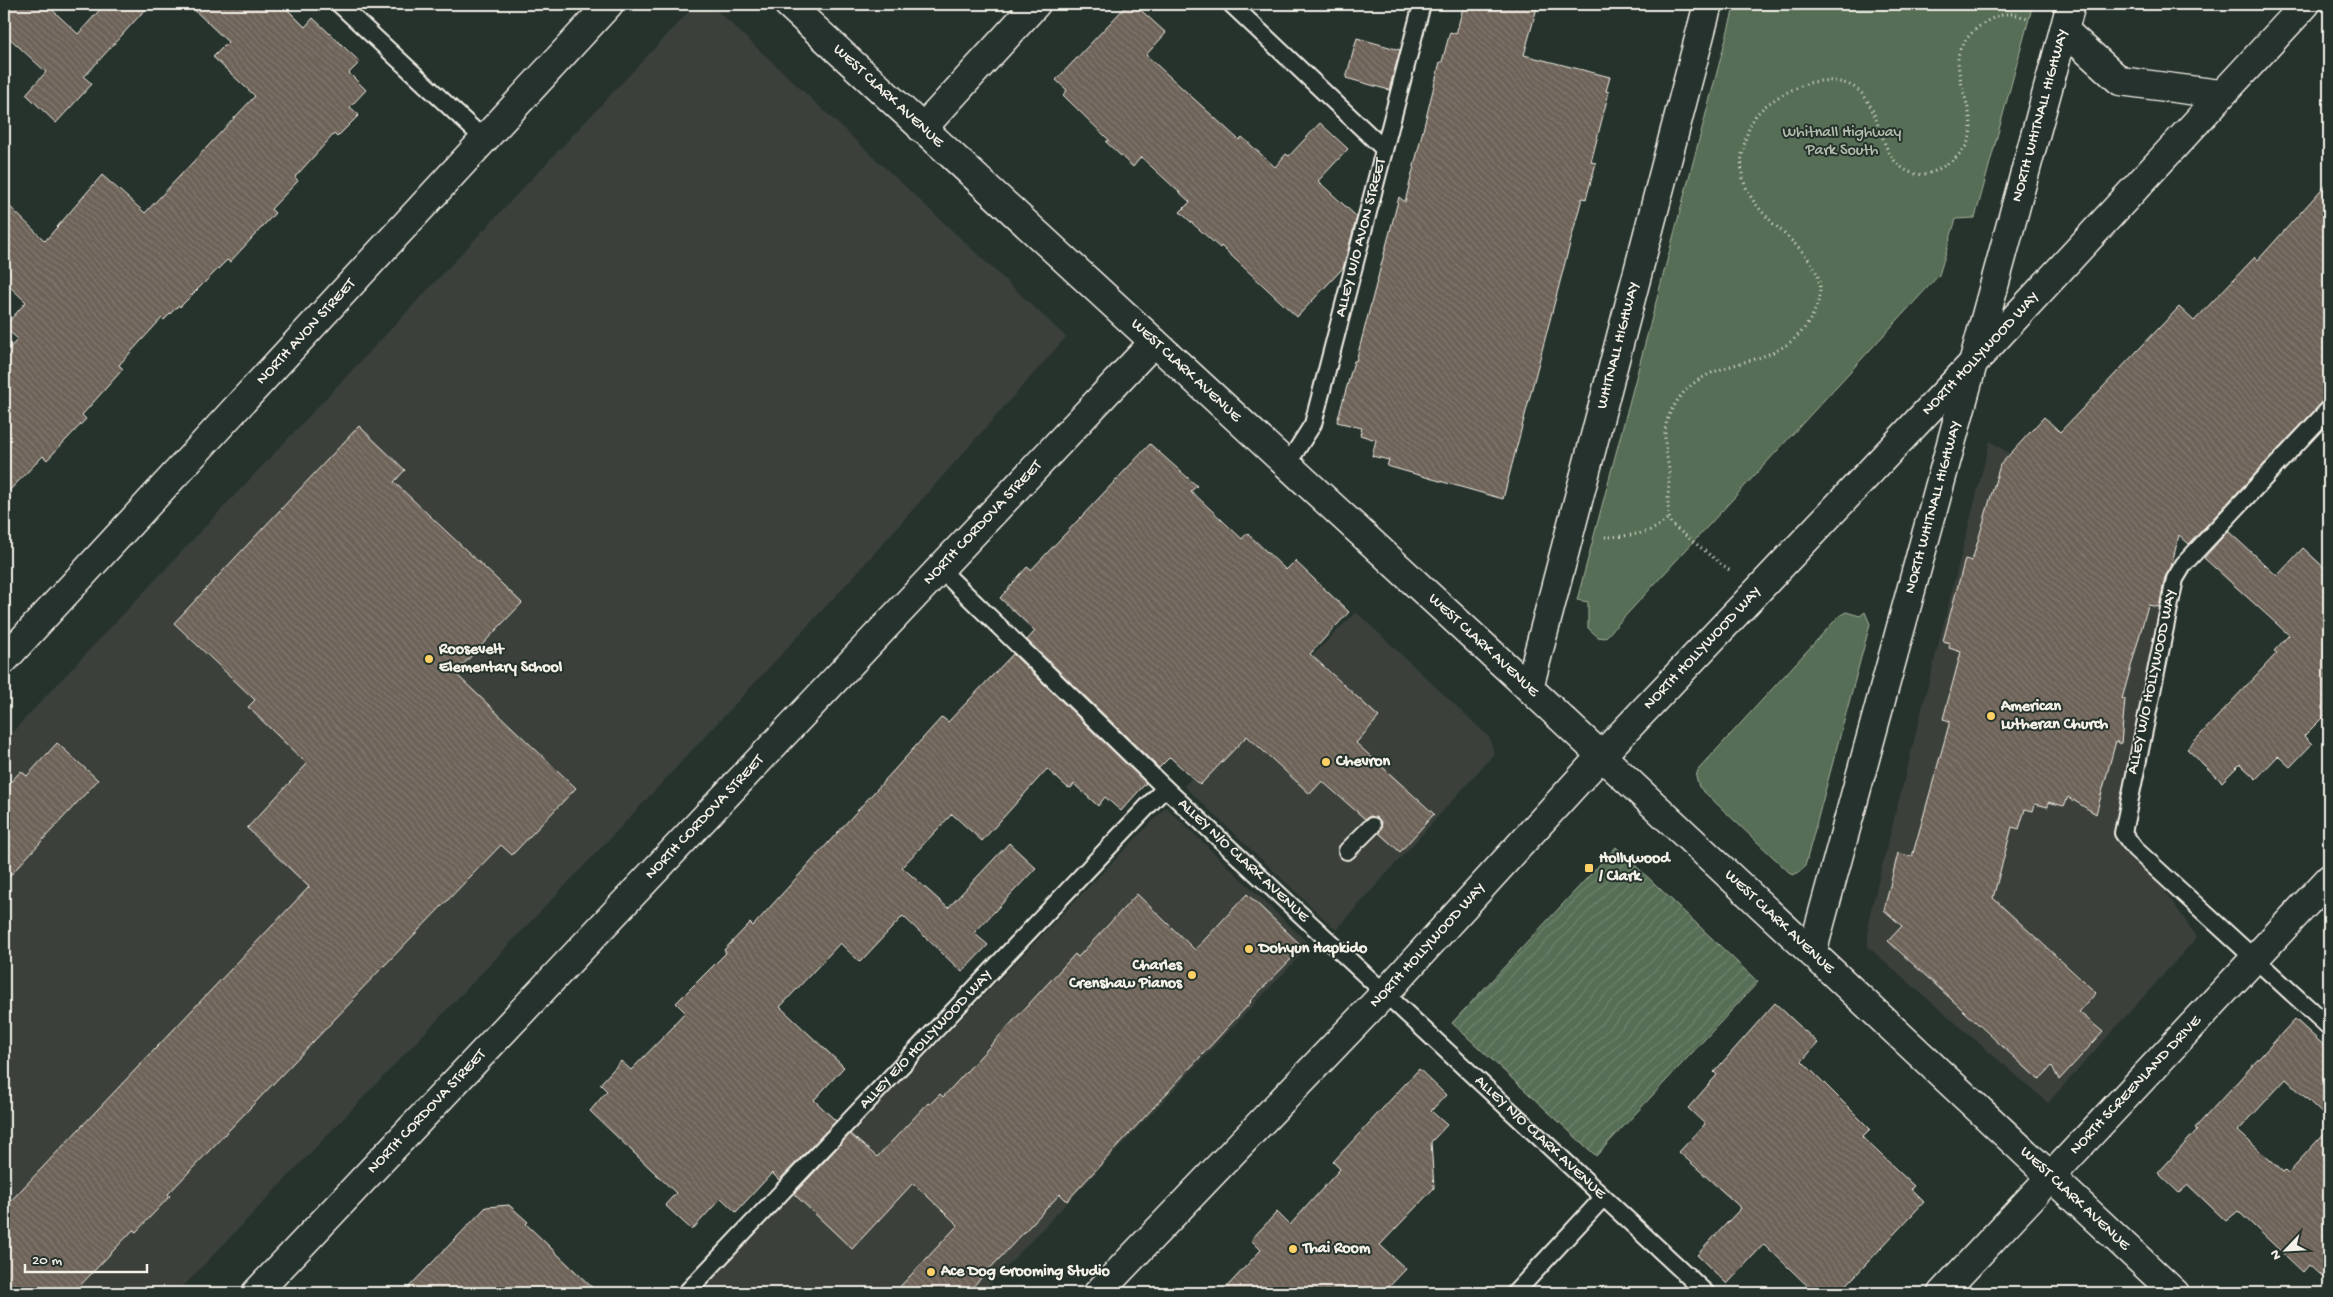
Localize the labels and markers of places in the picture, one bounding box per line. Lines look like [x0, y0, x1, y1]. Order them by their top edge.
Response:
place label: Roosevelt Elementary School [438, 641, 563, 678]
marker: Roosevelt Elementary School [423, 653, 435, 665]
place label: American Lutheran Church [2000, 698, 2109, 735]
marker: American Lutheran Church [1985, 710, 1997, 722]
place label: Chevron [1335, 753, 1391, 772]
marker: Chevron [1320, 756, 1332, 768]
place label: Hollywood / Clark [1598, 850, 1671, 887]
marker: Hollywood / Clark [1583, 862, 1595, 874]
place label: Dohyun Hapkido [1257, 940, 1368, 959]
marker: Dohyun Hapkido [1243, 943, 1255, 955]
place label: Charles Crenshaw Pianos [1068, 957, 1183, 994]
marker: Charles Crenshaw Pianos [1186, 969, 1198, 981]
place label: Thai Room [1301, 1240, 1371, 1259]
marker: Thai Room [1287, 1243, 1299, 1255]
place label: Ace Dog Grooming Studio [940, 1263, 1111, 1282]
marker: Ace Dog Grooming Studio [925, 1266, 937, 1278]

